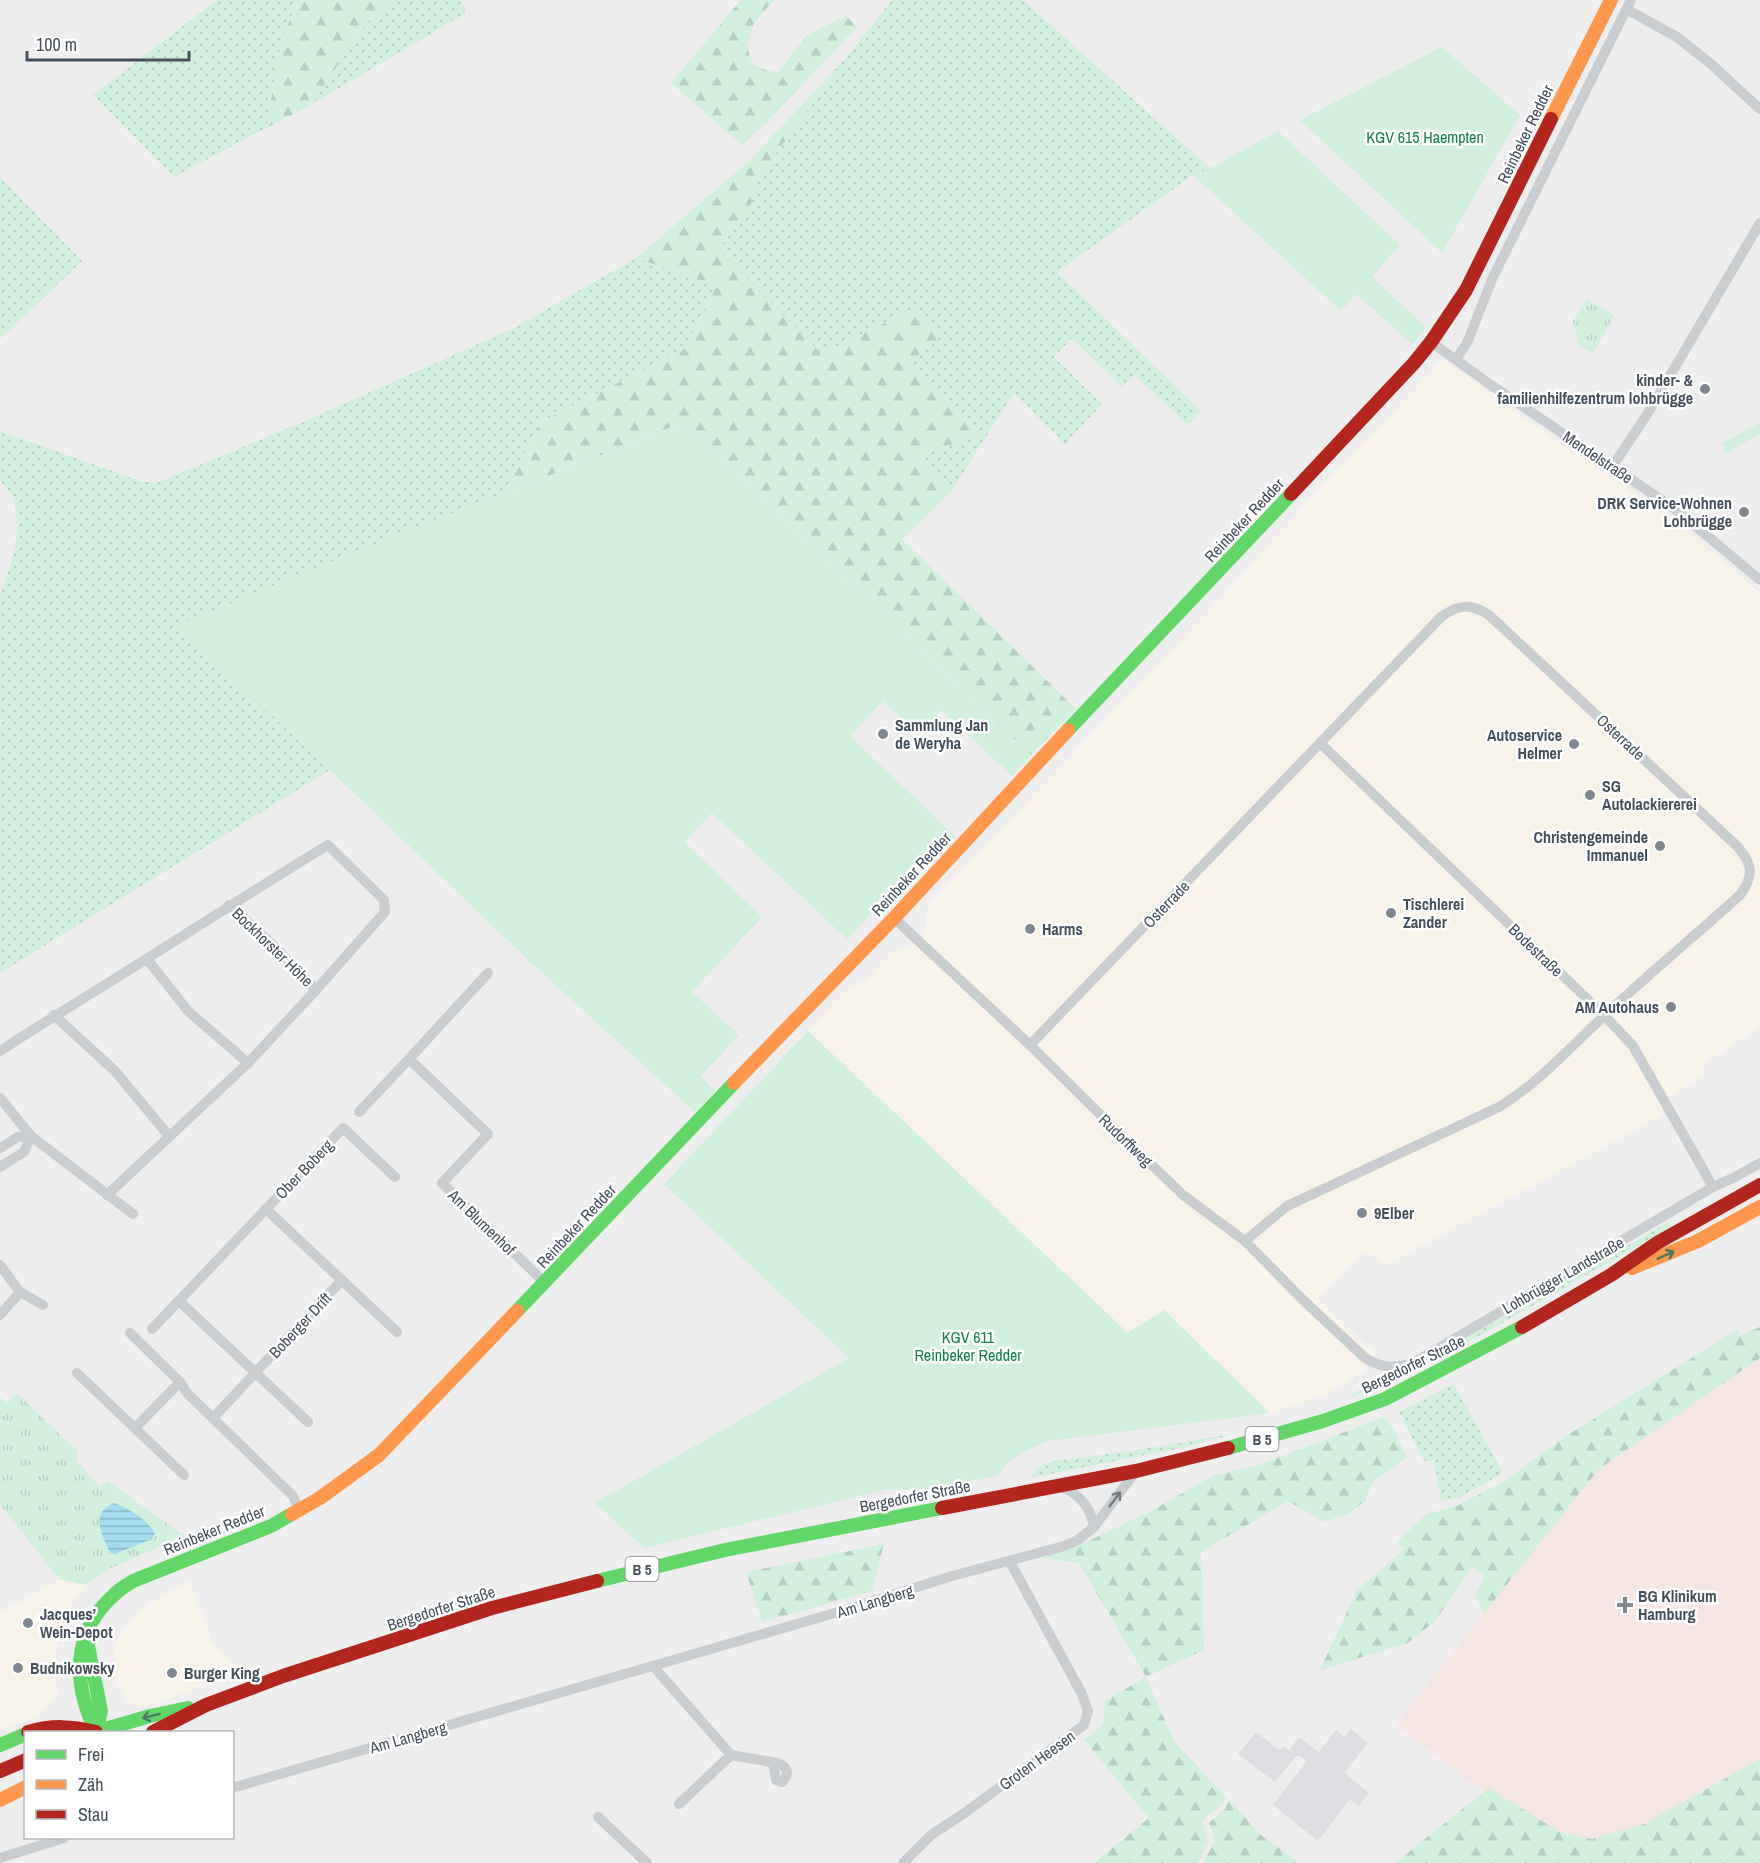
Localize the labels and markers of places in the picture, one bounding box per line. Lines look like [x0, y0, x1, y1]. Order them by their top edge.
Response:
place label: kinder- & familienhilfezentrum lohbrügge [1498, 369, 1694, 409]
marker: kinder- & familienhilfezentrum lohbrügge [1698, 382, 1712, 396]
place label: DRK Service-Wohnen Lohbrügge [1597, 492, 1732, 532]
marker: DRK Service-Wohnen Lohbrügge [1737, 505, 1751, 519]
place label: Sammlung Jan de Weryha [895, 714, 988, 754]
place label: Autoservice Helmer [1487, 724, 1563, 764]
marker: Sammlung Jan de Weryha [876, 727, 890, 741]
marker: Autoservice Helmer [1567, 737, 1581, 751]
place label: SG Autolackiererei [1602, 775, 1697, 815]
marker: SG Autolackiererei [1583, 788, 1597, 802]
place label: Christengemeinde Immanuel [1534, 826, 1648, 866]
marker: Christengemeinde Immanuel [1653, 839, 1667, 853]
place label: Tischlerei Zander [1403, 893, 1464, 933]
marker: Tischlerei Zander [1384, 906, 1398, 920]
place label: Harms [1042, 918, 1083, 940]
marker: Harms [1023, 922, 1037, 936]
place label: AM Autohaus [1575, 996, 1659, 1018]
marker: AM Autohaus [1664, 1000, 1678, 1014]
place label: 9Elber [1374, 1202, 1415, 1224]
marker: 9Elber [1355, 1206, 1369, 1220]
place label: BG Klinikum Hamburg [1638, 1585, 1717, 1625]
marker: BG Klinikum Hamburg [1616, 1596, 1634, 1614]
place label: Jacques’ Wein-Depot [40, 1603, 113, 1643]
marker: Jacques’ Wein-Depot [21, 1616, 35, 1630]
place label: Budnikowsky [30, 1657, 115, 1679]
marker: Budnikowsky [11, 1661, 25, 1675]
place label: Burger King [184, 1662, 260, 1684]
marker: Burger King [165, 1666, 179, 1680]

